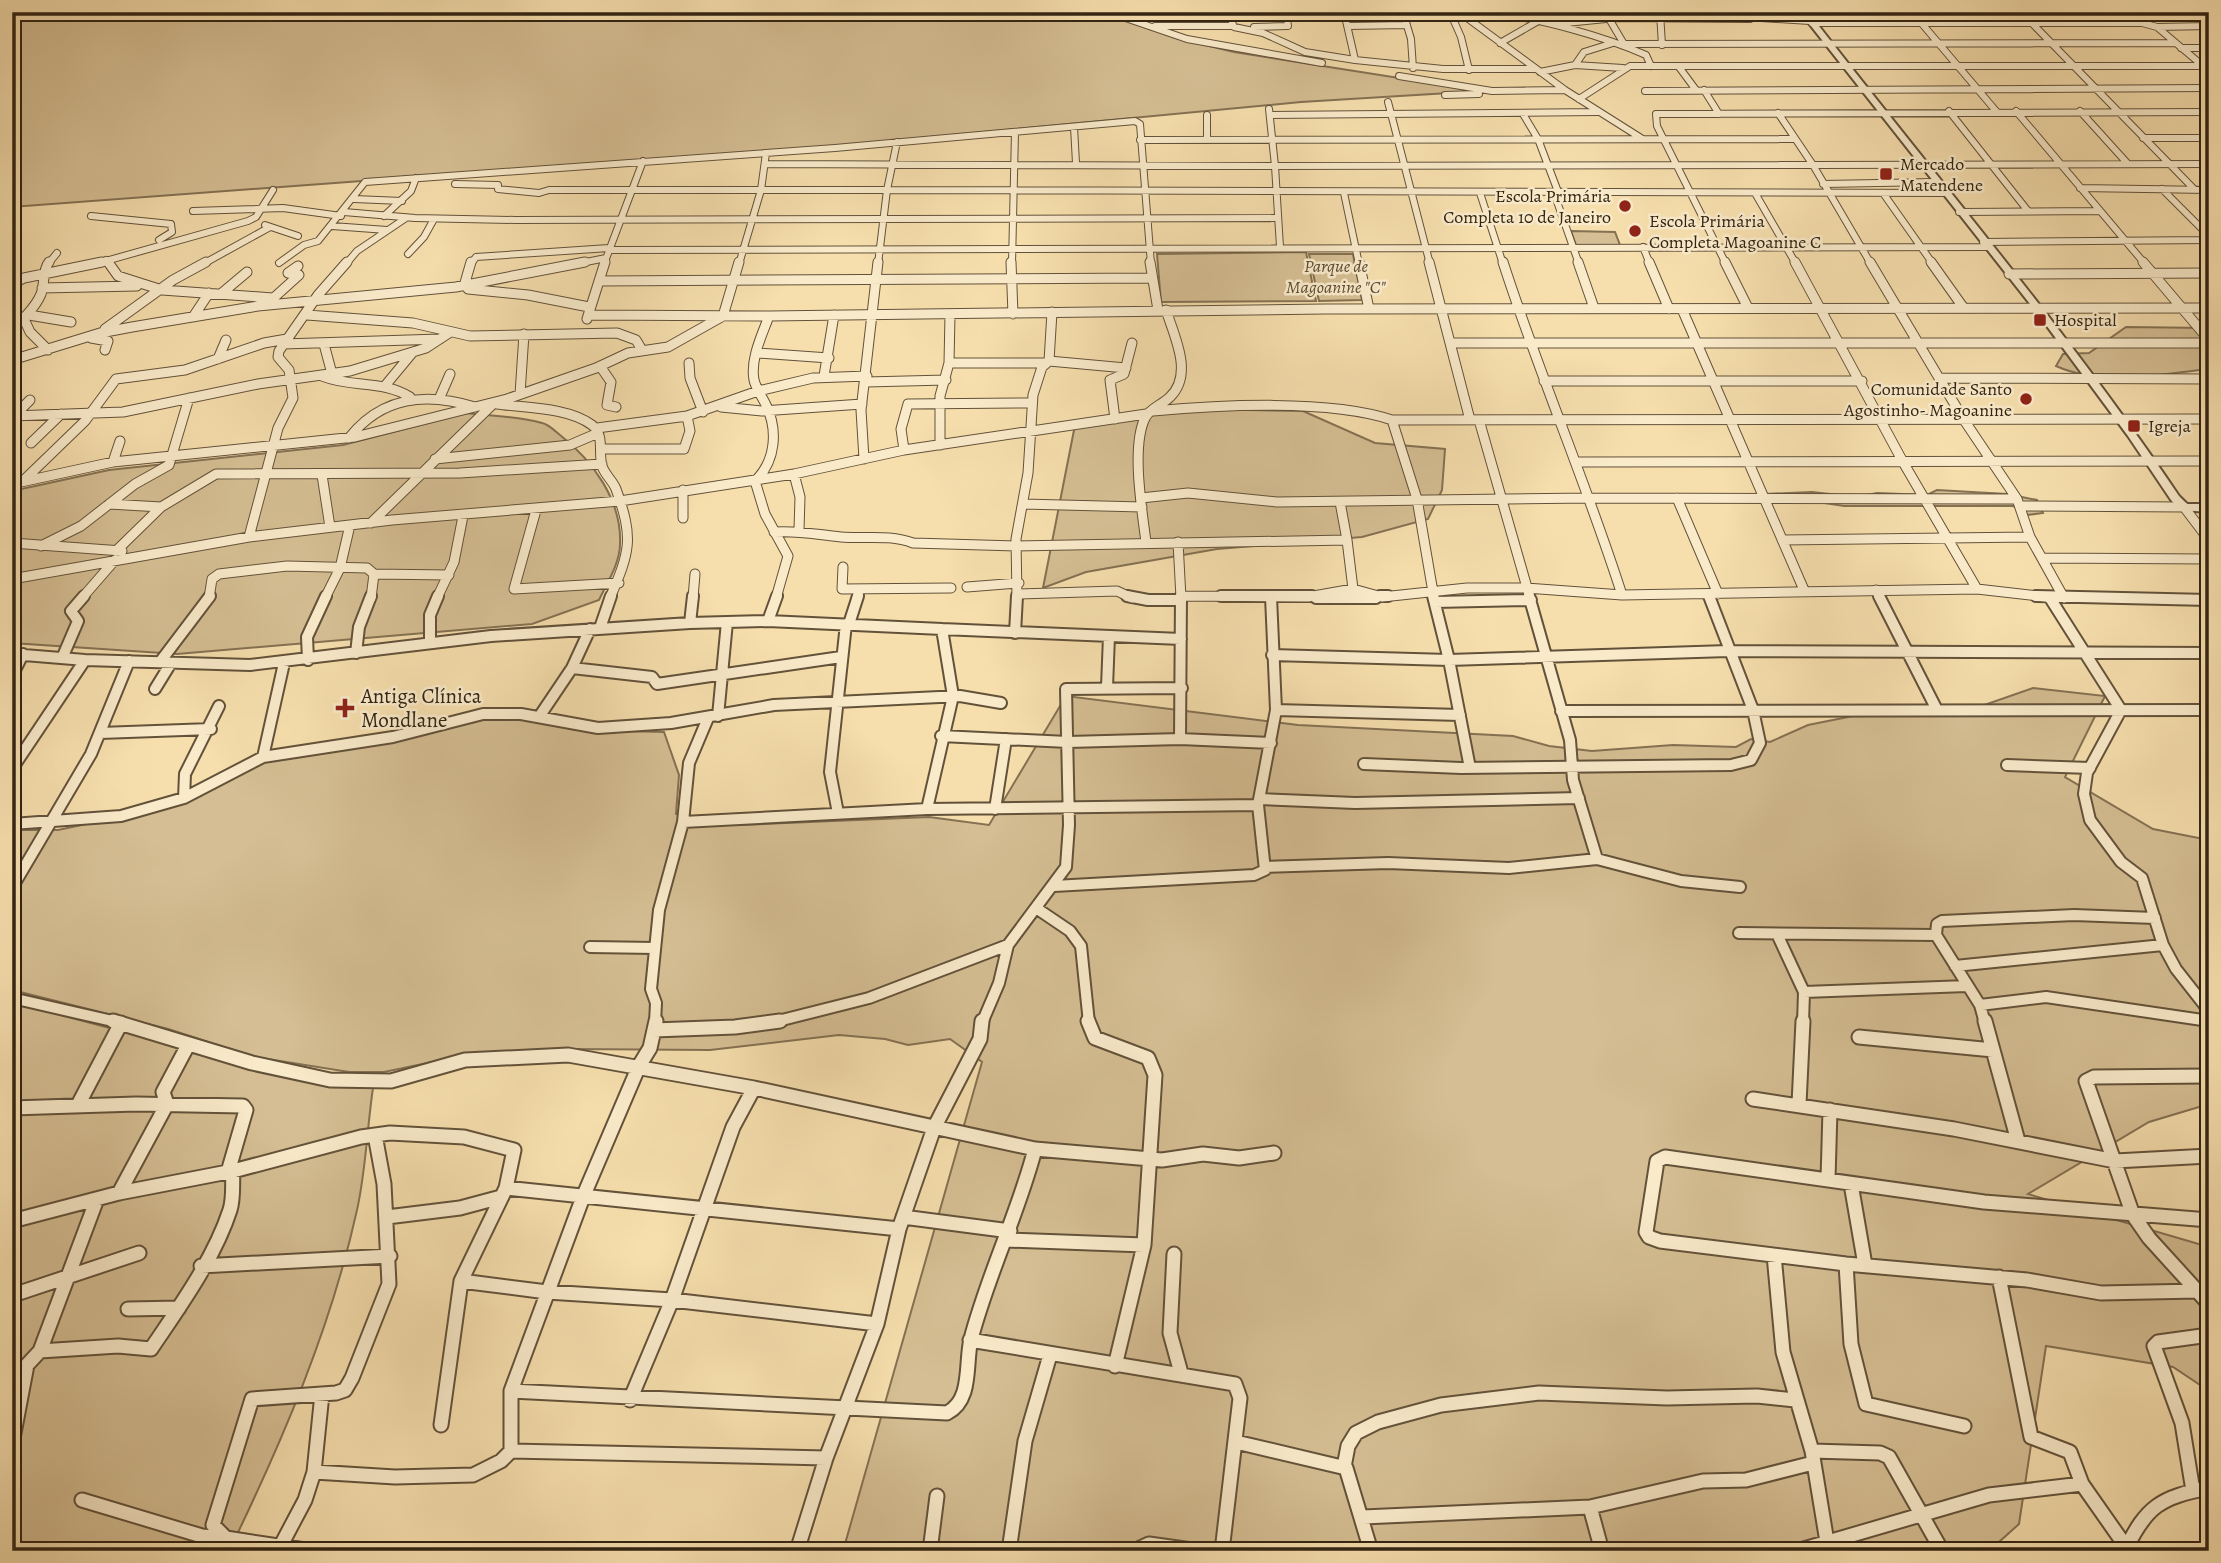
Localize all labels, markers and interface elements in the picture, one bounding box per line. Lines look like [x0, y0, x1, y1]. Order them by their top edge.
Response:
place label: Mercado Matendene [1900, 152, 1983, 197]
marker: Mercado Matendene [1878, 166, 1894, 182]
place label: Escola Primária Completa 10 de Janeiro [1443, 184, 1612, 229]
marker: Escola Primária Completa 10 de Janeiro [1617, 198, 1633, 214]
place label: Escola Primária Completa Magoanine C [1649, 209, 1821, 254]
marker: Escola Primária Completa Magoanine C [1627, 223, 1643, 239]
park label: Parque de Magoanine "C" [1286, 254, 1387, 299]
place label: Hospital [2054, 308, 2117, 332]
marker: Hospital [2032, 312, 2048, 328]
place label: Comunidade Santo Agostinho- Magoanine [1843, 377, 2012, 422]
marker: Comunidade Santo Agostinho- Magoanine [2018, 391, 2034, 407]
place label: Igreja [2148, 414, 2191, 438]
marker: Igreja [2126, 418, 2142, 434]
place label: Antiga Clínica Mondlane [360, 682, 482, 734]
marker: Antiga Clínica Mondlane [335, 698, 355, 718]

